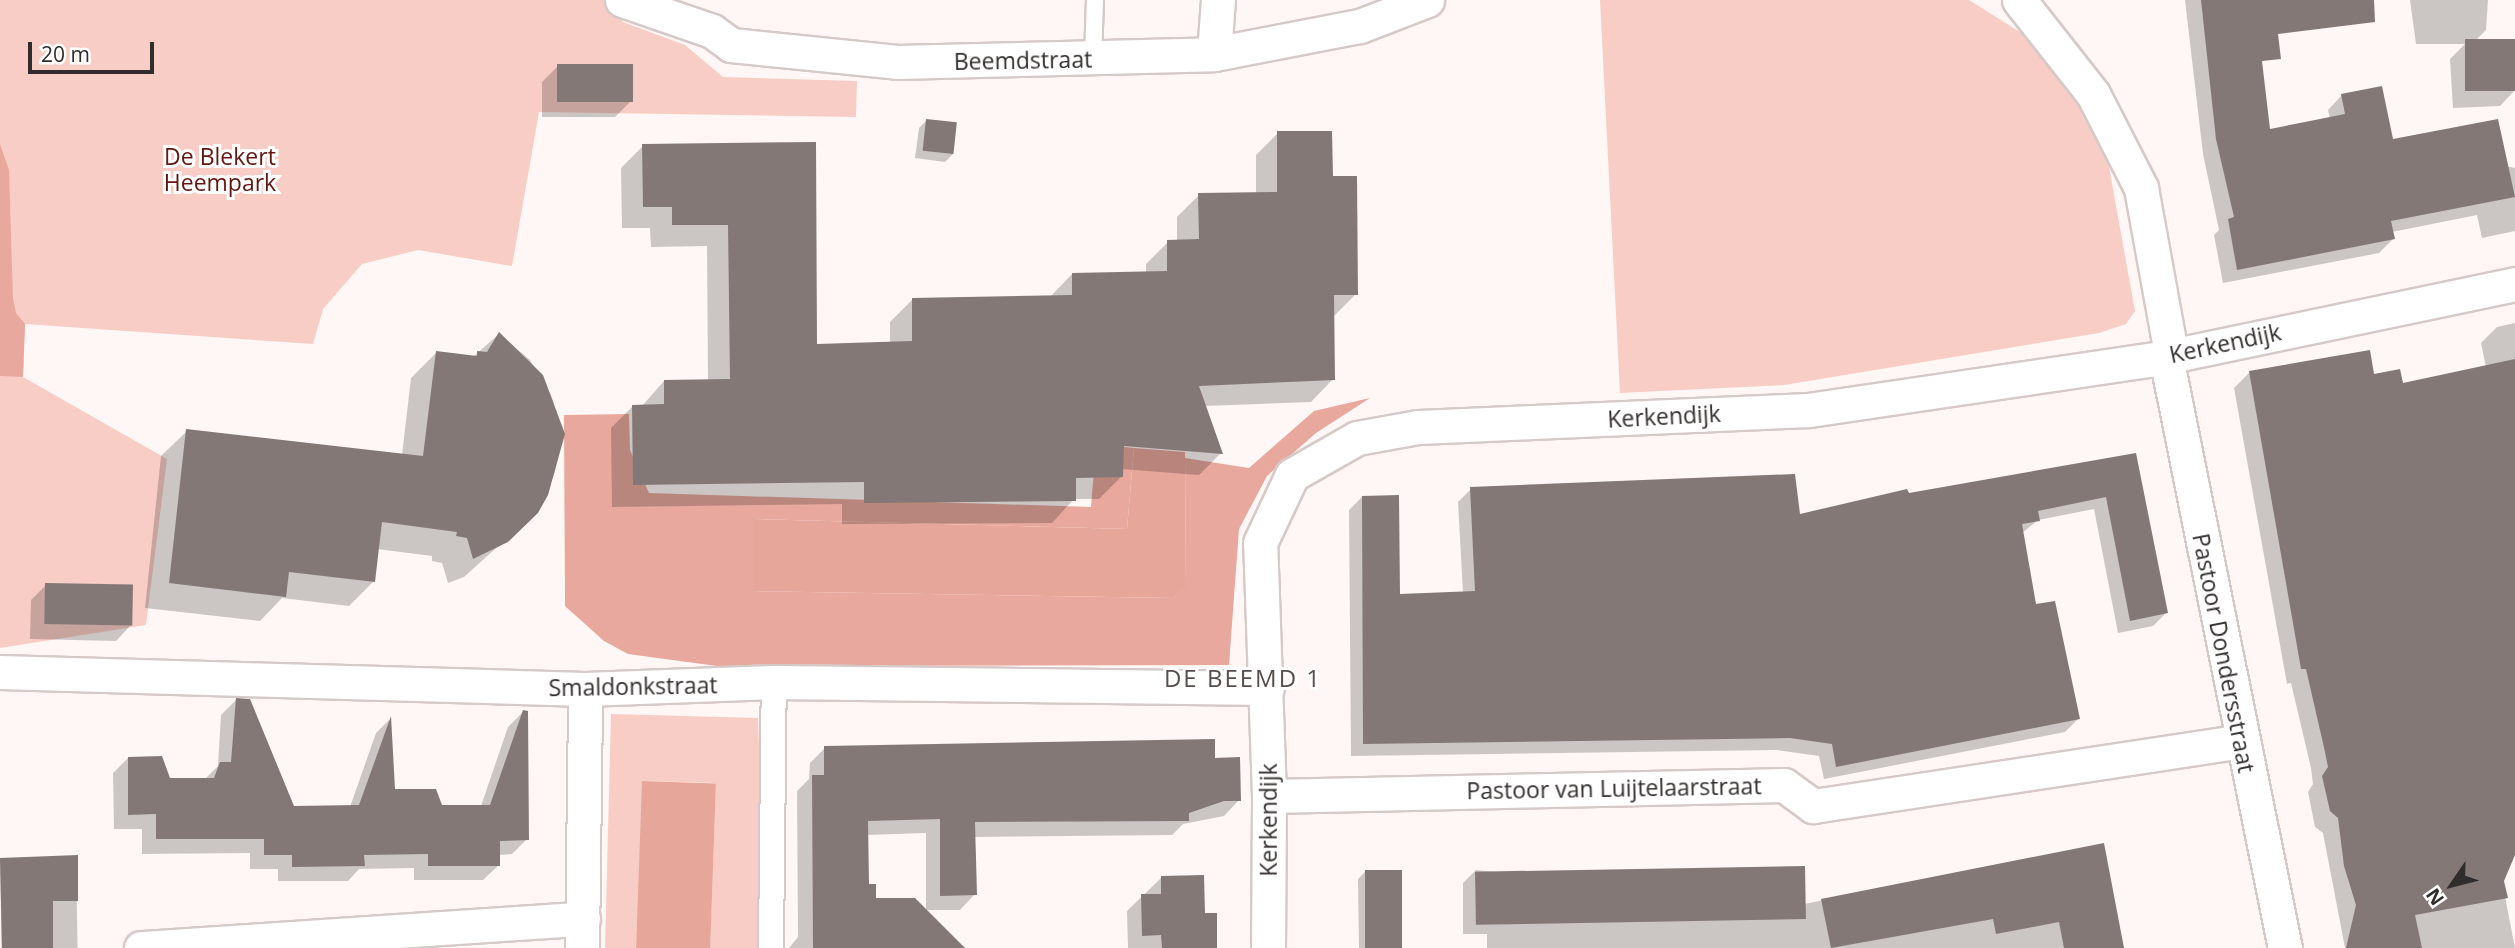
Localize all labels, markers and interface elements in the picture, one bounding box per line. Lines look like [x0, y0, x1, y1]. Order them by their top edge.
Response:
scale bar [32, 28, 158, 72]
text: 20 m [41, 40, 90, 68]
street label: Beemdstraat [954, 45, 1092, 75]
park label: De Blekert Heempark [164, 142, 276, 196]
street label: Kerkendijk [2167, 318, 2283, 368]
street label: Kerkendijk [1607, 399, 1721, 433]
street label: Pastoor Dondersstraat [2187, 531, 2261, 775]
district label: DE BEEMD 1 [1165, 664, 1321, 692]
street label: Smaldonkstraat [548, 671, 718, 701]
street label: Kerkendijk [1254, 763, 1282, 877]
street label: Pastoor van Luijtelaarstraat [1466, 772, 1762, 804]
north arrow [2417, 850, 2487, 920]
text: N [2420, 883, 2450, 911]

